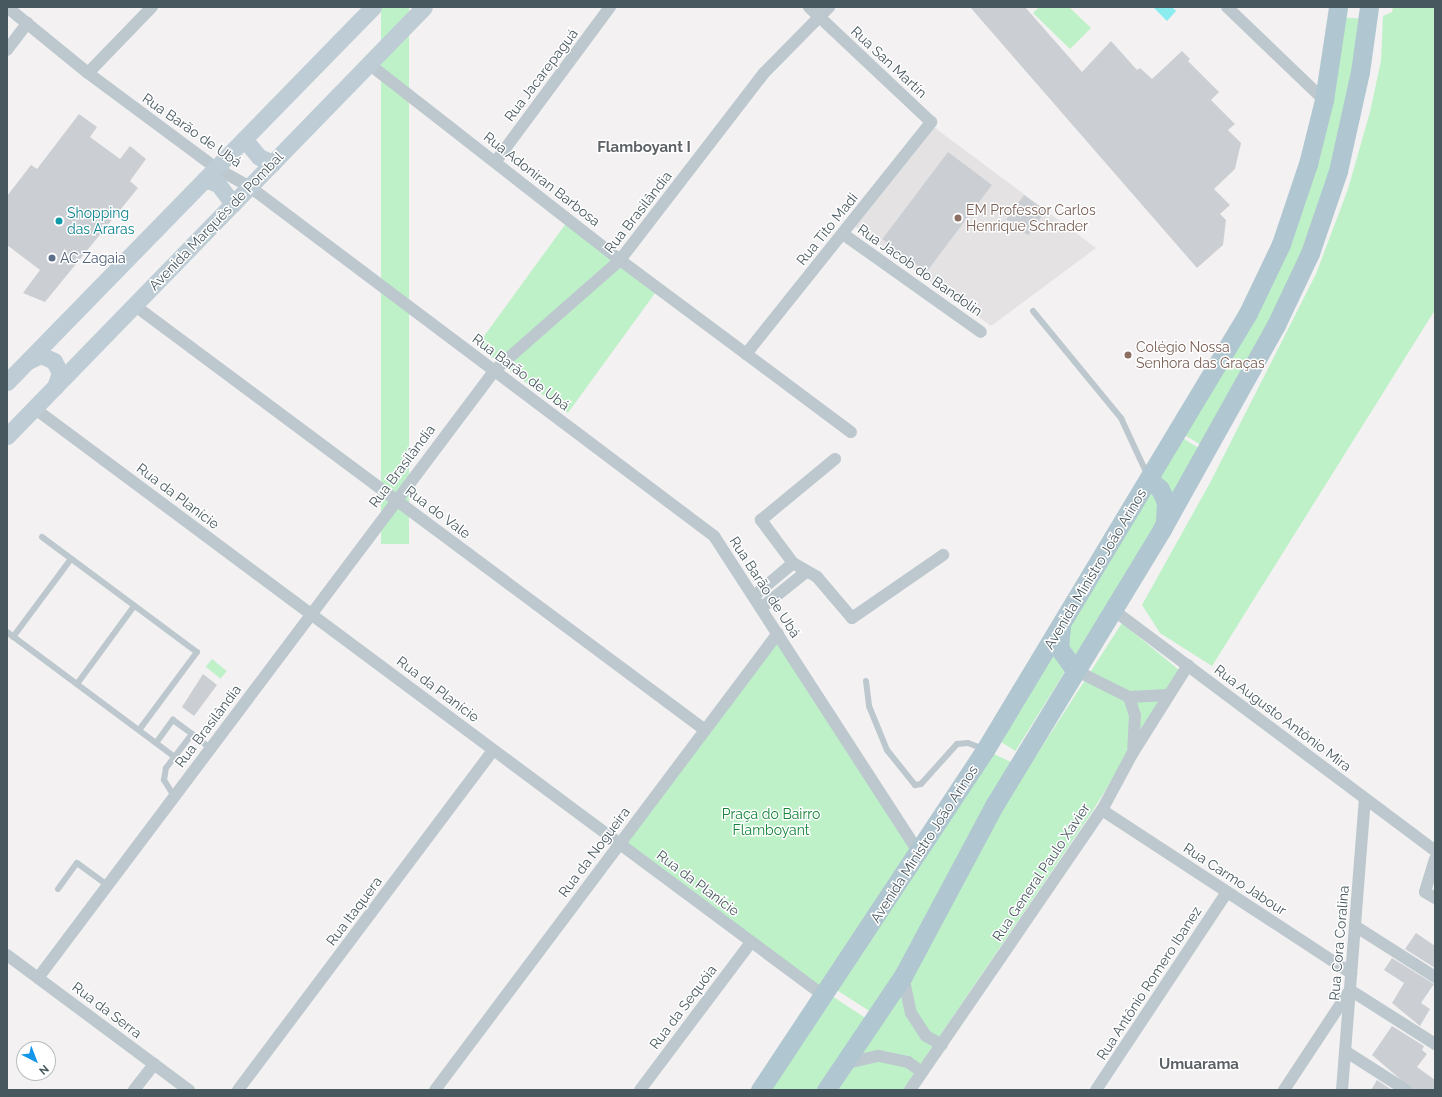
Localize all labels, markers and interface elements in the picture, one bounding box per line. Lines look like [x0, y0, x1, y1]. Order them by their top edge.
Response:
street label: Rua San Martín [848, 23, 930, 101]
street label: Rua Jacarepaguá [501, 25, 581, 125]
street label: Rua Barão de Ubá [139, 90, 245, 170]
street label: Rua Adoniran Barbosa [480, 128, 604, 230]
district label: Flamboyant I [597, 139, 691, 157]
street label: Avenida Marquês de Pombal [145, 148, 287, 294]
street label: Rua Brasilândia [601, 168, 675, 256]
street label: Rua Tito Madi [793, 189, 861, 269]
place label: EM Professor Carlos Henrique Schrader [966, 202, 1096, 234]
place label: Shopping das Araras [67, 205, 135, 238]
marker: EM Professor Carlos Henrique Schrader [953, 213, 963, 223]
marker: Shopping das Araras [54, 216, 64, 226]
street label: Rua Jacob do Bandolin [854, 220, 986, 320]
place label: AC Zagaia [60, 250, 126, 266]
marker: AC Zagaia [47, 253, 57, 263]
street label: Rua Barão de Ubá [469, 330, 573, 414]
place label: Colégio Nossa Senhora das Graças [1136, 339, 1265, 372]
marker: Colégio Nossa Senhora das Graças [1123, 350, 1133, 360]
street label: Rua Brasilândia [365, 421, 439, 511]
street label: Rua da Planície [134, 460, 222, 532]
street label: Rua do Vale [402, 482, 474, 542]
street label: Avenida Ministro João Arinos [1040, 485, 1150, 653]
street label: Rua Barão de Ubá [726, 533, 804, 641]
street label: Rua da Planície [394, 653, 482, 725]
street label: Rua Augusto Antônio Mira [1211, 661, 1355, 775]
street label: Rua Brasilândia [171, 681, 245, 771]
street label: Avenida Ministro João Arinos [866, 762, 982, 926]
street label: Rua General Paulo Xavier [988, 800, 1094, 944]
street label: Rua da Nogueira [555, 804, 633, 900]
park label: Praça do Bairro Flamboyant [722, 806, 820, 838]
street label: Rua Carmo Jabour [1180, 839, 1290, 919]
street label: Rua da Planície [654, 847, 742, 919]
street label: Rua Itaquera [323, 873, 385, 949]
street label: Rua Cora Coralina [1326, 885, 1352, 1001]
street label: Rua Antônio Romero Ibanez [1093, 903, 1205, 1063]
street label: Rua da Sequóia [646, 962, 720, 1052]
street label: Rua da Serra [69, 978, 145, 1042]
north arrow [16, 1041, 56, 1081]
district label: Umuarama [1159, 1056, 1239, 1074]
text: N [36, 1062, 51, 1077]

